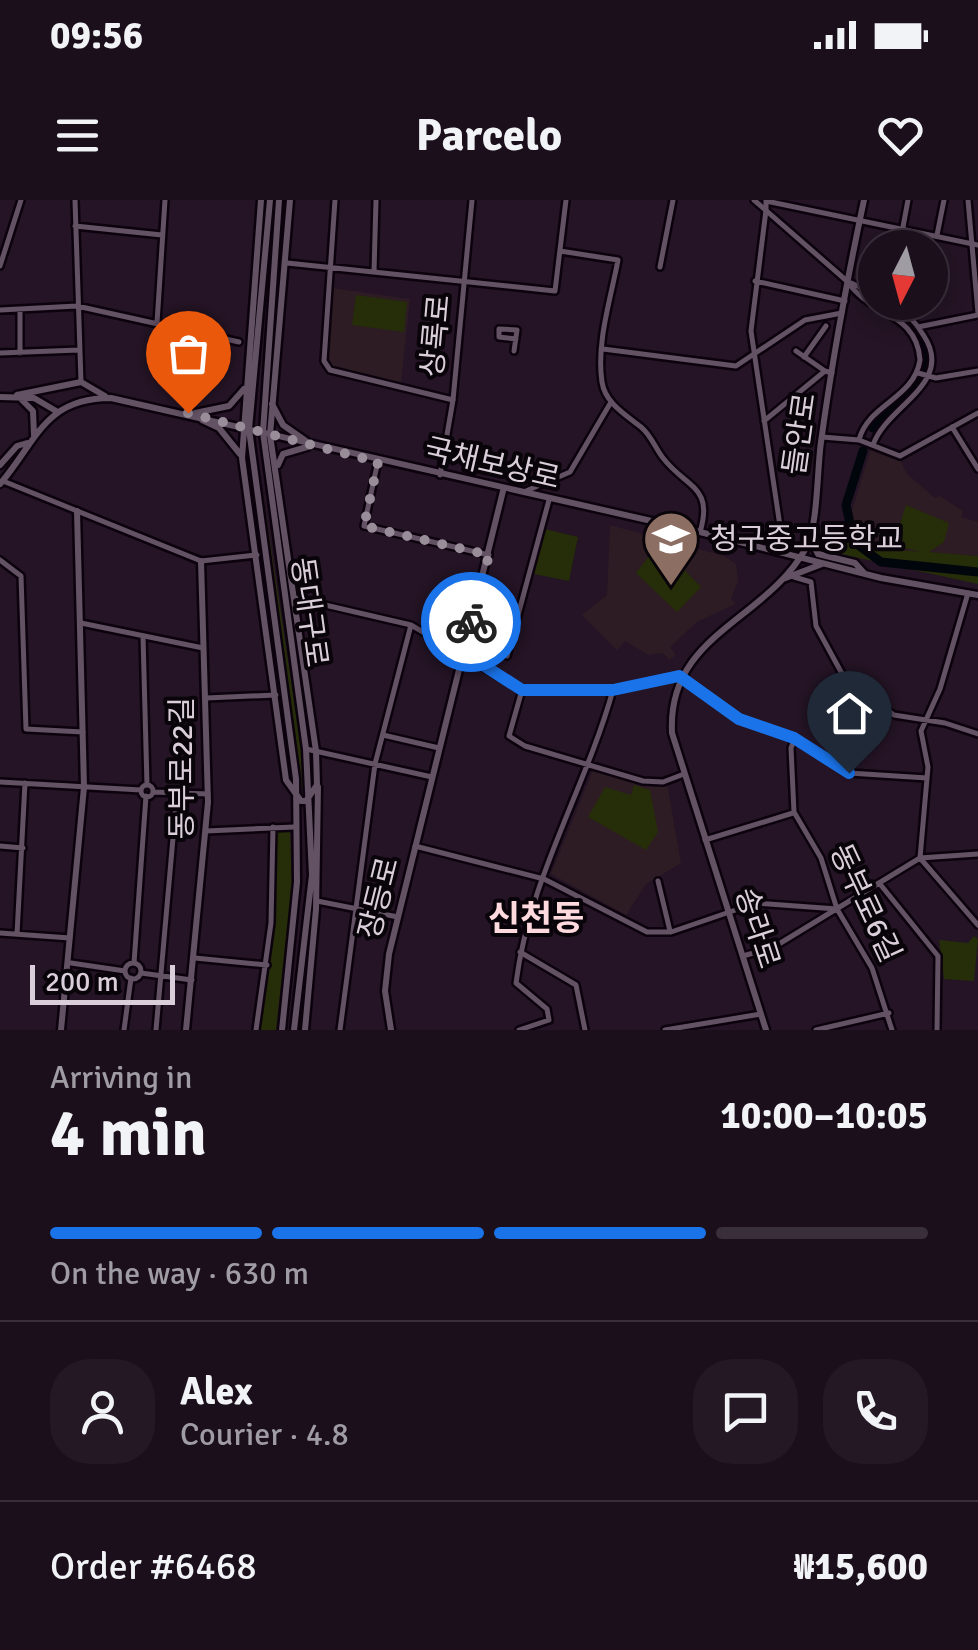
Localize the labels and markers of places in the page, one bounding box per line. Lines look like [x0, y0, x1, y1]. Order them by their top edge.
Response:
pin [146, 311, 231, 414]
school or university icon: 청구중고등학교 [641, 509, 701, 588]
place label: 청구중고등학교 [710, 521, 903, 558]
pin [807, 671, 892, 774]

